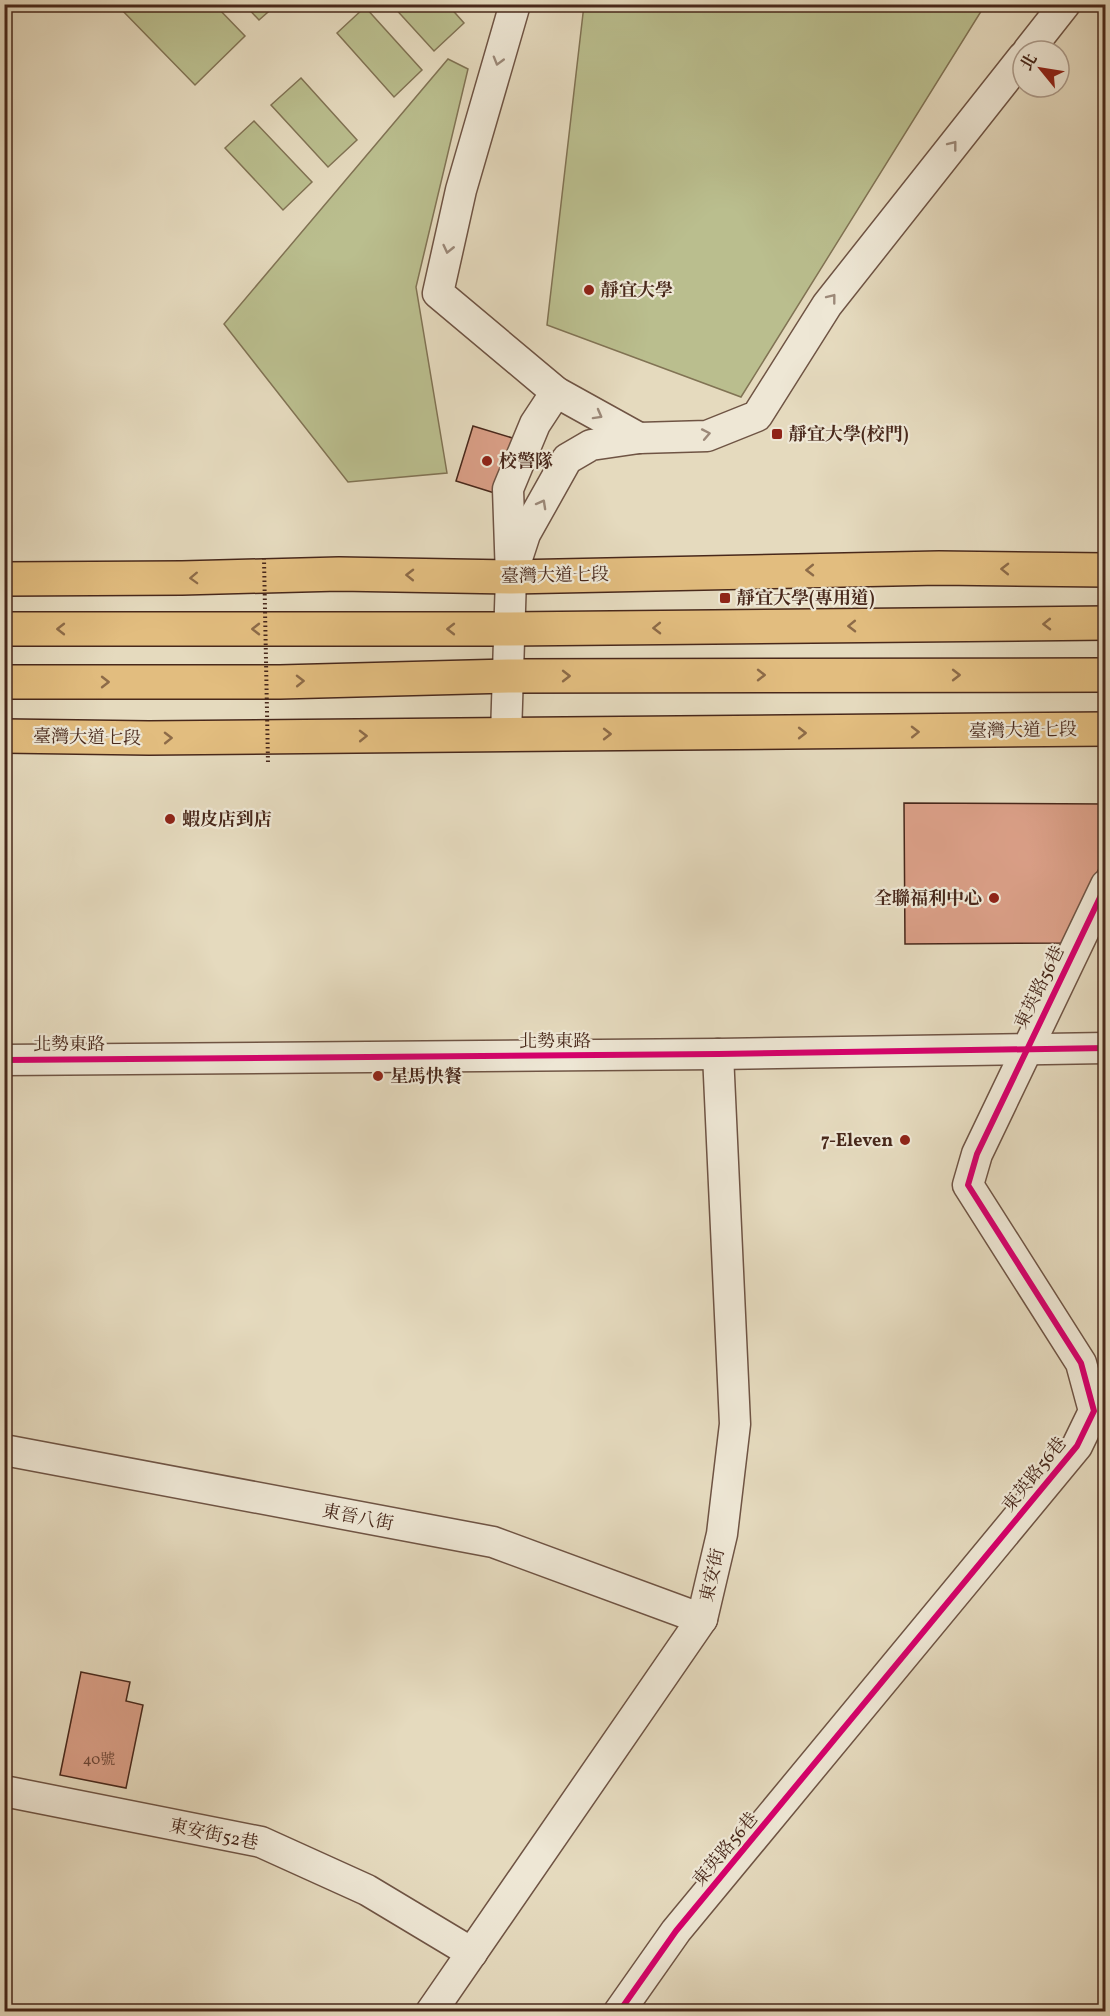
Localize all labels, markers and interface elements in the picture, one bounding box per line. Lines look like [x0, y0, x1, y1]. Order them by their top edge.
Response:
north arrow [1011, 39, 1071, 99]
text: 北 [1016, 50, 1043, 75]
one-way arrow [493, 56, 506, 66]
one-way arrow [946, 141, 957, 152]
one-way arrow [442, 244, 455, 254]
place label: 靜宜大學 [601, 279, 673, 304]
marker: 靜宜大學 [582, 283, 596, 297]
one-way arrow [825, 294, 836, 305]
one-way arrow [592, 408, 602, 419]
place label: 靜宜大學(校門) [789, 423, 909, 448]
marker: 靜宜大學(校門) [770, 427, 784, 441]
one-way arrow [701, 428, 711, 441]
place label: 校警隊 [499, 450, 553, 475]
marker: 校警隊 [480, 454, 494, 468]
one-way arrow [535, 500, 546, 510]
street label: 臺灣大道七段 [501, 563, 609, 590]
one-way arrow [1001, 563, 1010, 575]
one-way arrow [806, 564, 815, 577]
one-way arrow [406, 569, 415, 581]
one-way arrow [190, 572, 199, 584]
place label: 靜宜大學(專用道) [737, 587, 875, 612]
marker: 靜宜大學(專用道) [718, 591, 732, 605]
one-way arrow [1043, 618, 1052, 630]
one-way arrow [848, 620, 857, 632]
one-way arrow [653, 622, 662, 634]
one-way arrow [56, 623, 65, 635]
one-way arrow [251, 623, 260, 635]
one-way arrow [446, 623, 455, 635]
one-way arrow [757, 669, 766, 681]
one-way arrow [952, 669, 961, 681]
one-way arrow [562, 670, 571, 682]
one-way arrow [295, 675, 304, 687]
one-way arrow [100, 676, 109, 688]
street label: 臺灣大道七段 [969, 718, 1077, 745]
street label: 臺灣大道七段 [33, 725, 141, 752]
one-way arrow [911, 726, 920, 738]
one-way arrow [797, 727, 806, 739]
one-way arrow [602, 728, 611, 740]
one-way arrow [358, 730, 367, 742]
one-way arrow [163, 732, 172, 744]
place label: 蝦皮店到店 [182, 808, 272, 833]
marker: 蝦皮店到店 [163, 812, 177, 826]
place label: 全聯福利中心 [874, 887, 982, 912]
marker: 全聯福利中心 [987, 891, 1001, 905]
street label: 東英路56巷 [1009, 942, 1071, 1033]
street label: 北勢東路 [519, 1030, 591, 1055]
street label: 北勢東路 [33, 1033, 105, 1058]
place label: 星馬快餐 [390, 1065, 462, 1090]
marker: 星馬快餐 [371, 1069, 385, 1083]
place label: 7-Eleven [821, 1129, 893, 1154]
marker: 7-Eleven [898, 1133, 912, 1147]
street label: 東英路56巷 [997, 1432, 1073, 1518]
street label: 東晉八街 [320, 1499, 395, 1538]
street label: 東安街 [695, 1546, 732, 1604]
house number: 40號 [83, 1750, 115, 1771]
street label: 東英路56巷 [688, 1808, 765, 1892]
street label: 東安街52巷 [167, 1814, 260, 1857]

